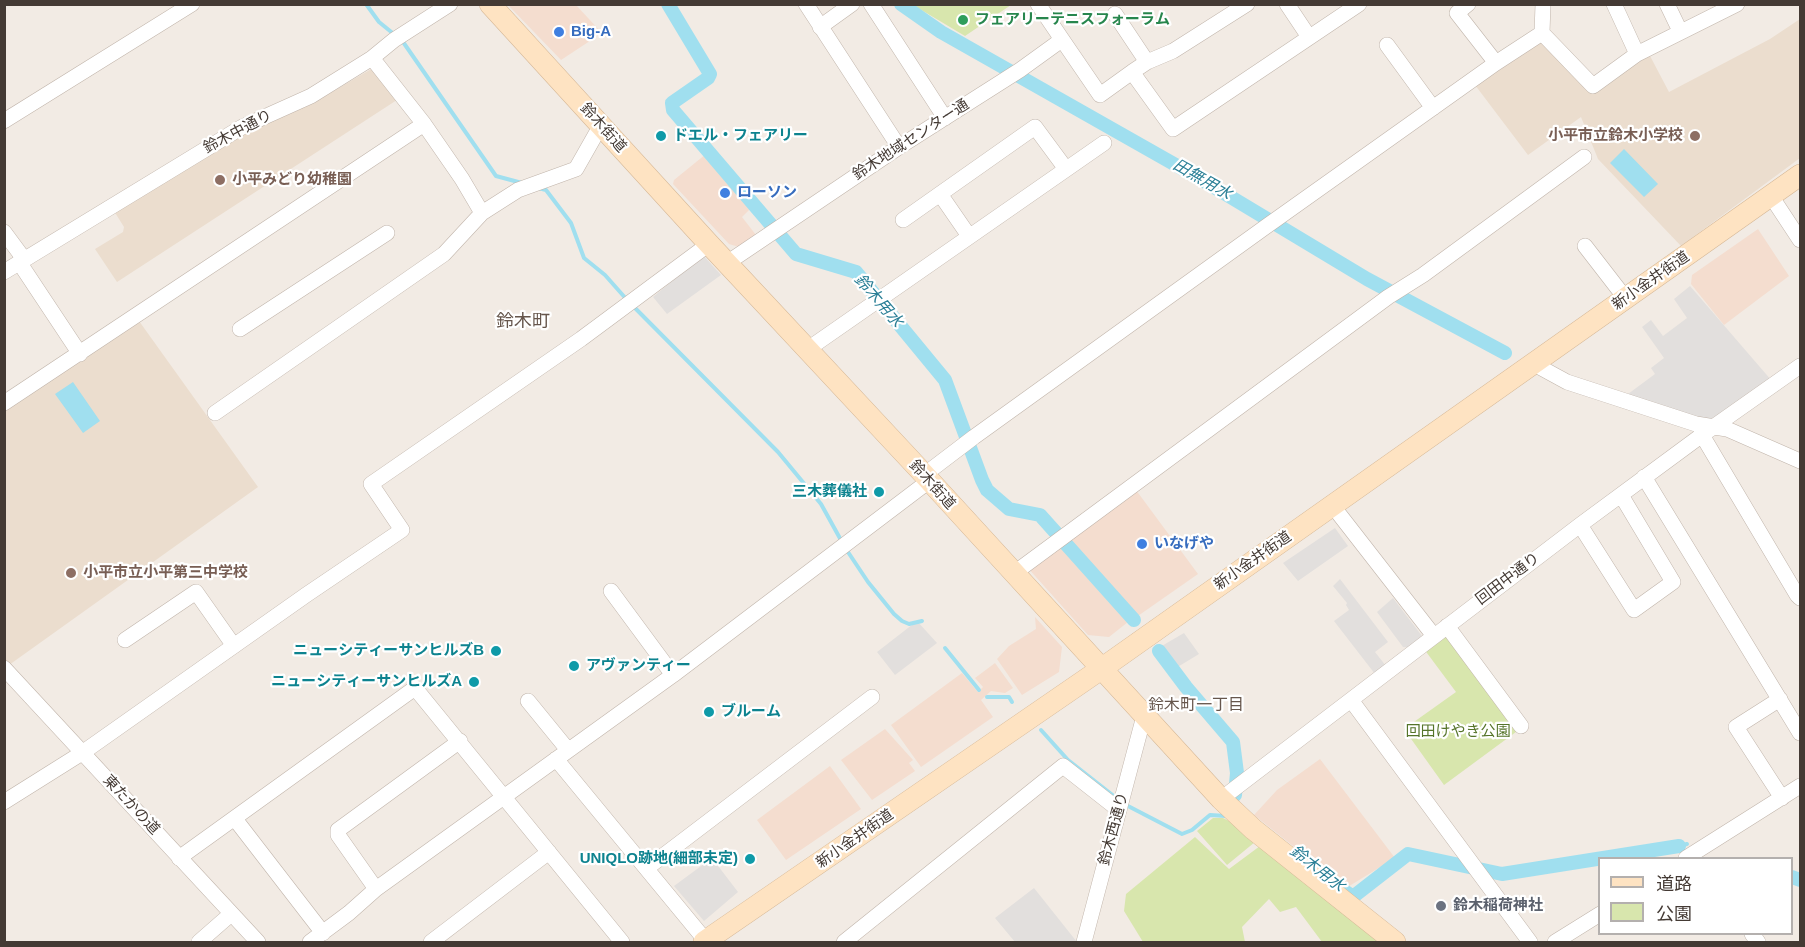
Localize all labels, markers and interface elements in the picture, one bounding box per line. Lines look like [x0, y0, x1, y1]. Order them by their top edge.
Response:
place label: フェアリーテニスフォーラム [975, 11, 1170, 29]
marker: フェアリーテニスフォーラム [956, 13, 970, 27]
place label: Big-A [571, 23, 611, 41]
marker: Big-A [552, 25, 566, 39]
street label: 鈴木地域センター通 [849, 96, 973, 184]
street label: 鈴木街道 [576, 100, 630, 156]
street label: 鈴木中通り [201, 106, 275, 158]
place label: ドエル・フェアリー [673, 127, 808, 145]
place label: 小平市立鈴木小学校 [1548, 127, 1683, 145]
marker: ドエル・フェアリー [654, 129, 668, 143]
marker: 小平市立鈴木小学校 [1688, 129, 1702, 143]
water label: 田無用水 [1169, 156, 1235, 204]
place label: 小平みどり幼稚園 [232, 171, 352, 189]
marker: 小平みどり幼稚園 [213, 173, 227, 187]
place label: ローソン [737, 184, 797, 202]
marker: ローソン [718, 186, 732, 200]
street label: 新小金井街道 [1609, 248, 1693, 314]
water label: 鈴木用水 [850, 271, 906, 331]
district label: 鈴木町 [496, 311, 550, 333]
street label: 鈴木街道 [905, 457, 959, 513]
place label: 三木葬儀社 [792, 483, 867, 501]
marker: 三木葬儀社 [872, 485, 886, 499]
street label: 新小金井街道 [1211, 528, 1295, 594]
place label: いなげや [1154, 535, 1214, 553]
marker: いなげや [1135, 537, 1149, 551]
street label: 回田中通り [1473, 549, 1543, 609]
place label: 小平市立小平第三中学校 [83, 564, 248, 582]
marker: 小平市立小平第三中学校 [64, 566, 78, 580]
place label: ニューシティーサンヒルズB [293, 642, 484, 660]
marker: ニューシティーサンヒルズB [489, 644, 503, 658]
place label: アヴァンティー [586, 657, 691, 675]
marker: アヴァンティー [567, 659, 581, 673]
place label: ニューシティーサンヒルズA [271, 673, 462, 691]
marker: ニューシティーサンヒルズA [467, 675, 481, 689]
district label: 鈴木町一丁目 [1148, 696, 1244, 716]
place label: ブルーム [721, 703, 781, 721]
marker: ブルーム [702, 705, 716, 719]
park label: 回田けやき公園 [1406, 723, 1510, 741]
street label: 東たかの道 [99, 771, 163, 839]
street label: 鈴木西通り [1096, 790, 1132, 868]
street label: 新小金井街道 [813, 806, 897, 872]
water label: 鈴木用水 [1286, 842, 1348, 896]
place label: UNIQLO跡地(細部未定) [580, 850, 738, 868]
marker: UNIQLO跡地(細部未定) [743, 852, 757, 866]
legend [1598, 857, 1793, 935]
text: 道路 [1656, 874, 1692, 894]
place label: 鈴木稲荷神社 [1453, 897, 1543, 915]
marker: 鈴木稲荷神社 [1434, 899, 1448, 913]
text: 公園 [1656, 904, 1692, 924]

